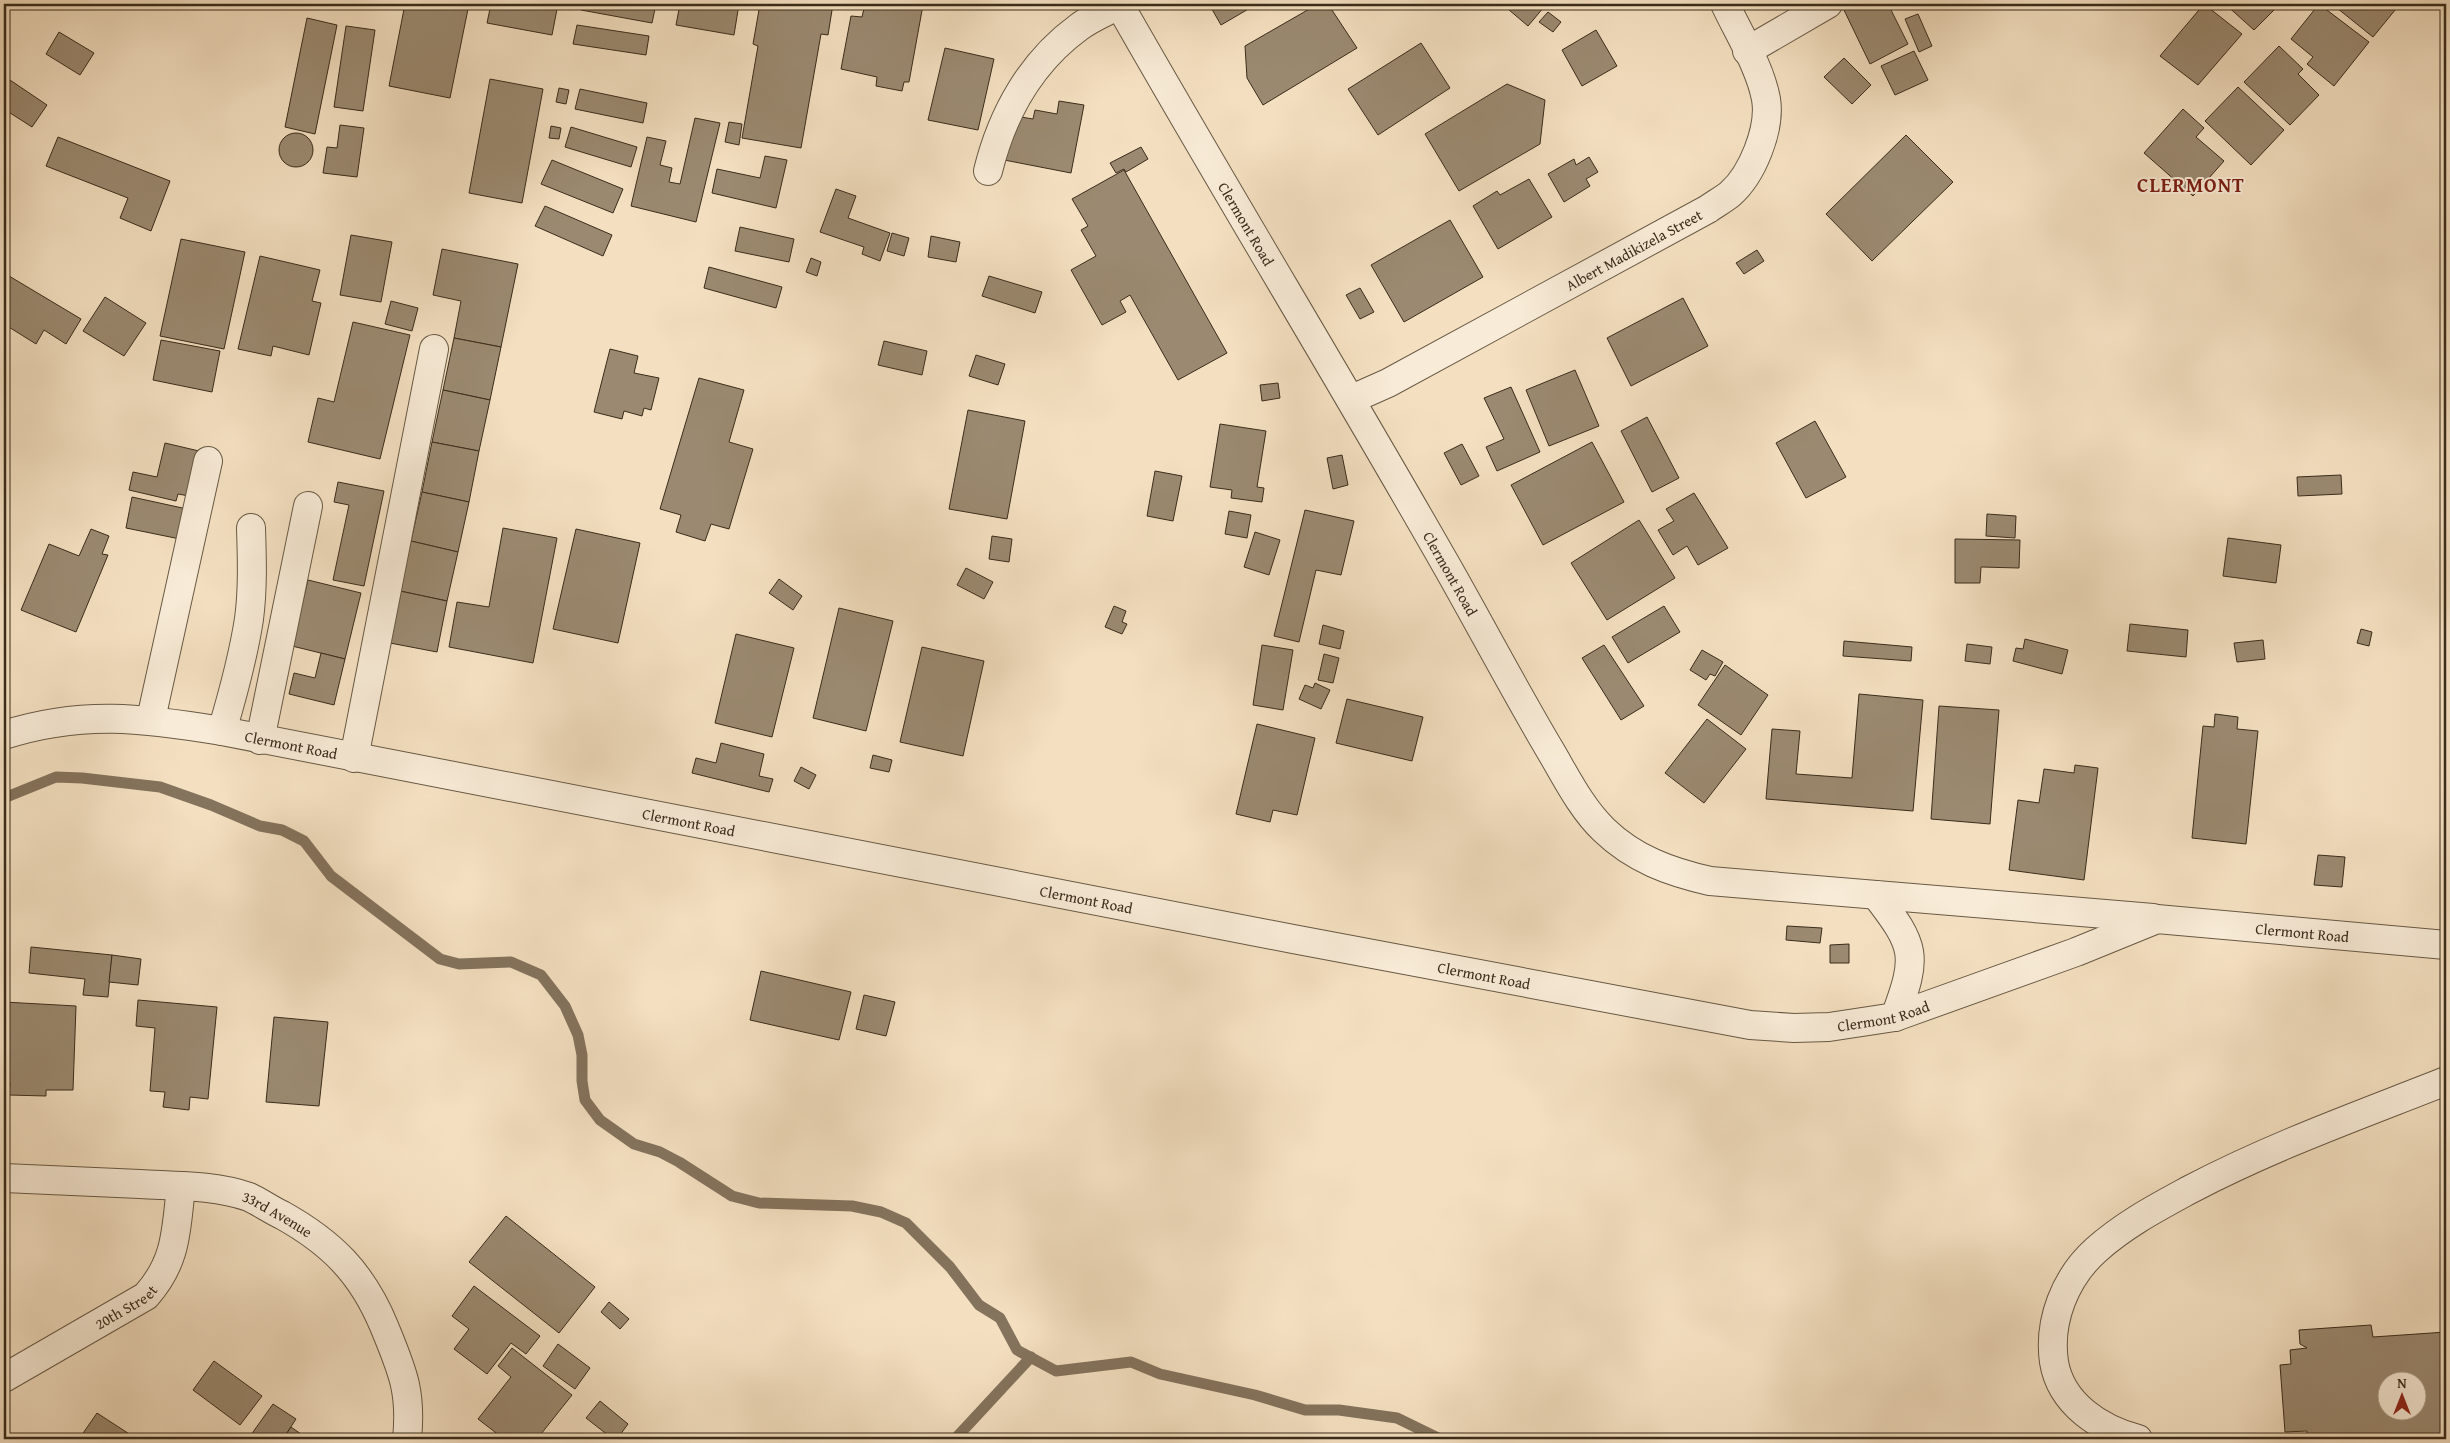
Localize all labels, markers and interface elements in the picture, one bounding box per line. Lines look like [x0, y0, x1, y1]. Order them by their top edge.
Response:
district label: CLERMONT [2137, 170, 2245, 199]
street label: Clermont Road [1214, 178, 1280, 269]
street label: Albert Madikizela Street [1562, 203, 1706, 295]
street label: Clermont Road [1418, 527, 1483, 619]
street label: Clermont Road [243, 725, 339, 764]
street label: Clermont Road [641, 802, 737, 841]
street label: Clermont Road [1038, 880, 1135, 918]
street label: Clermont Road [2255, 917, 2350, 947]
street label: Clermont Road [1436, 956, 1532, 994]
street label: Clermont Road [1836, 995, 1932, 1036]
street label: 33rd Avenue [240, 1185, 317, 1242]
street label: 20th Street [91, 1280, 162, 1334]
north arrow [2378, 1370, 2428, 1420]
text: N [2397, 1373, 2407, 1393]

